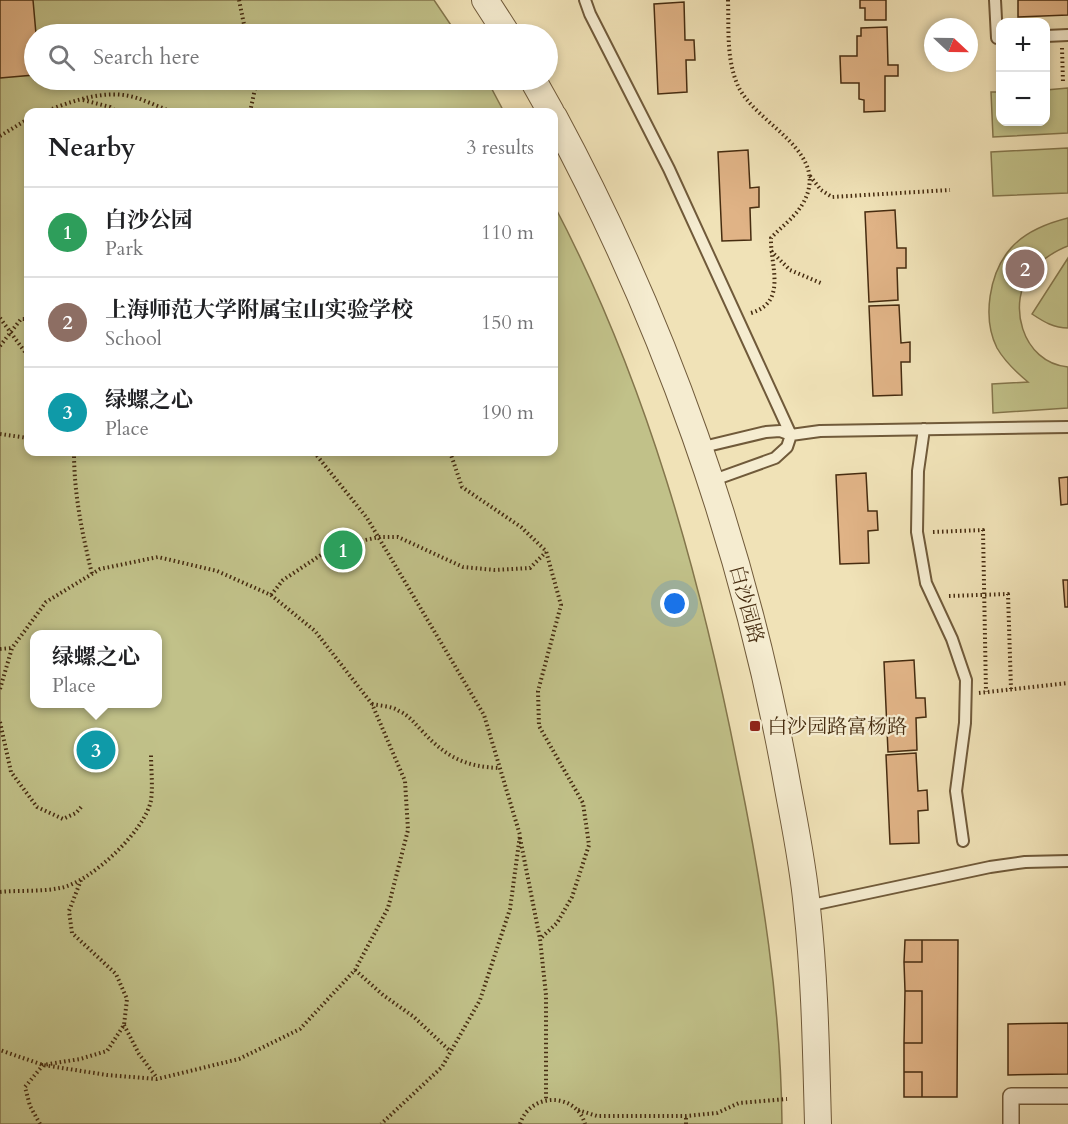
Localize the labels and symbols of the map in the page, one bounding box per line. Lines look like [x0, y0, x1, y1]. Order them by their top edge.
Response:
north arrow [924, 18, 978, 72]
pin: 2 [1006, 246, 1044, 292]
pin: 1 [324, 528, 362, 572]
street label: 白沙园路 [723, 562, 770, 646]
your location [660, 589, 689, 618]
place label: 白沙园路富杨路 [767, 713, 907, 740]
marker: 白沙园路富杨路 [748, 719, 762, 733]
pin: 3 [76, 728, 116, 772]

